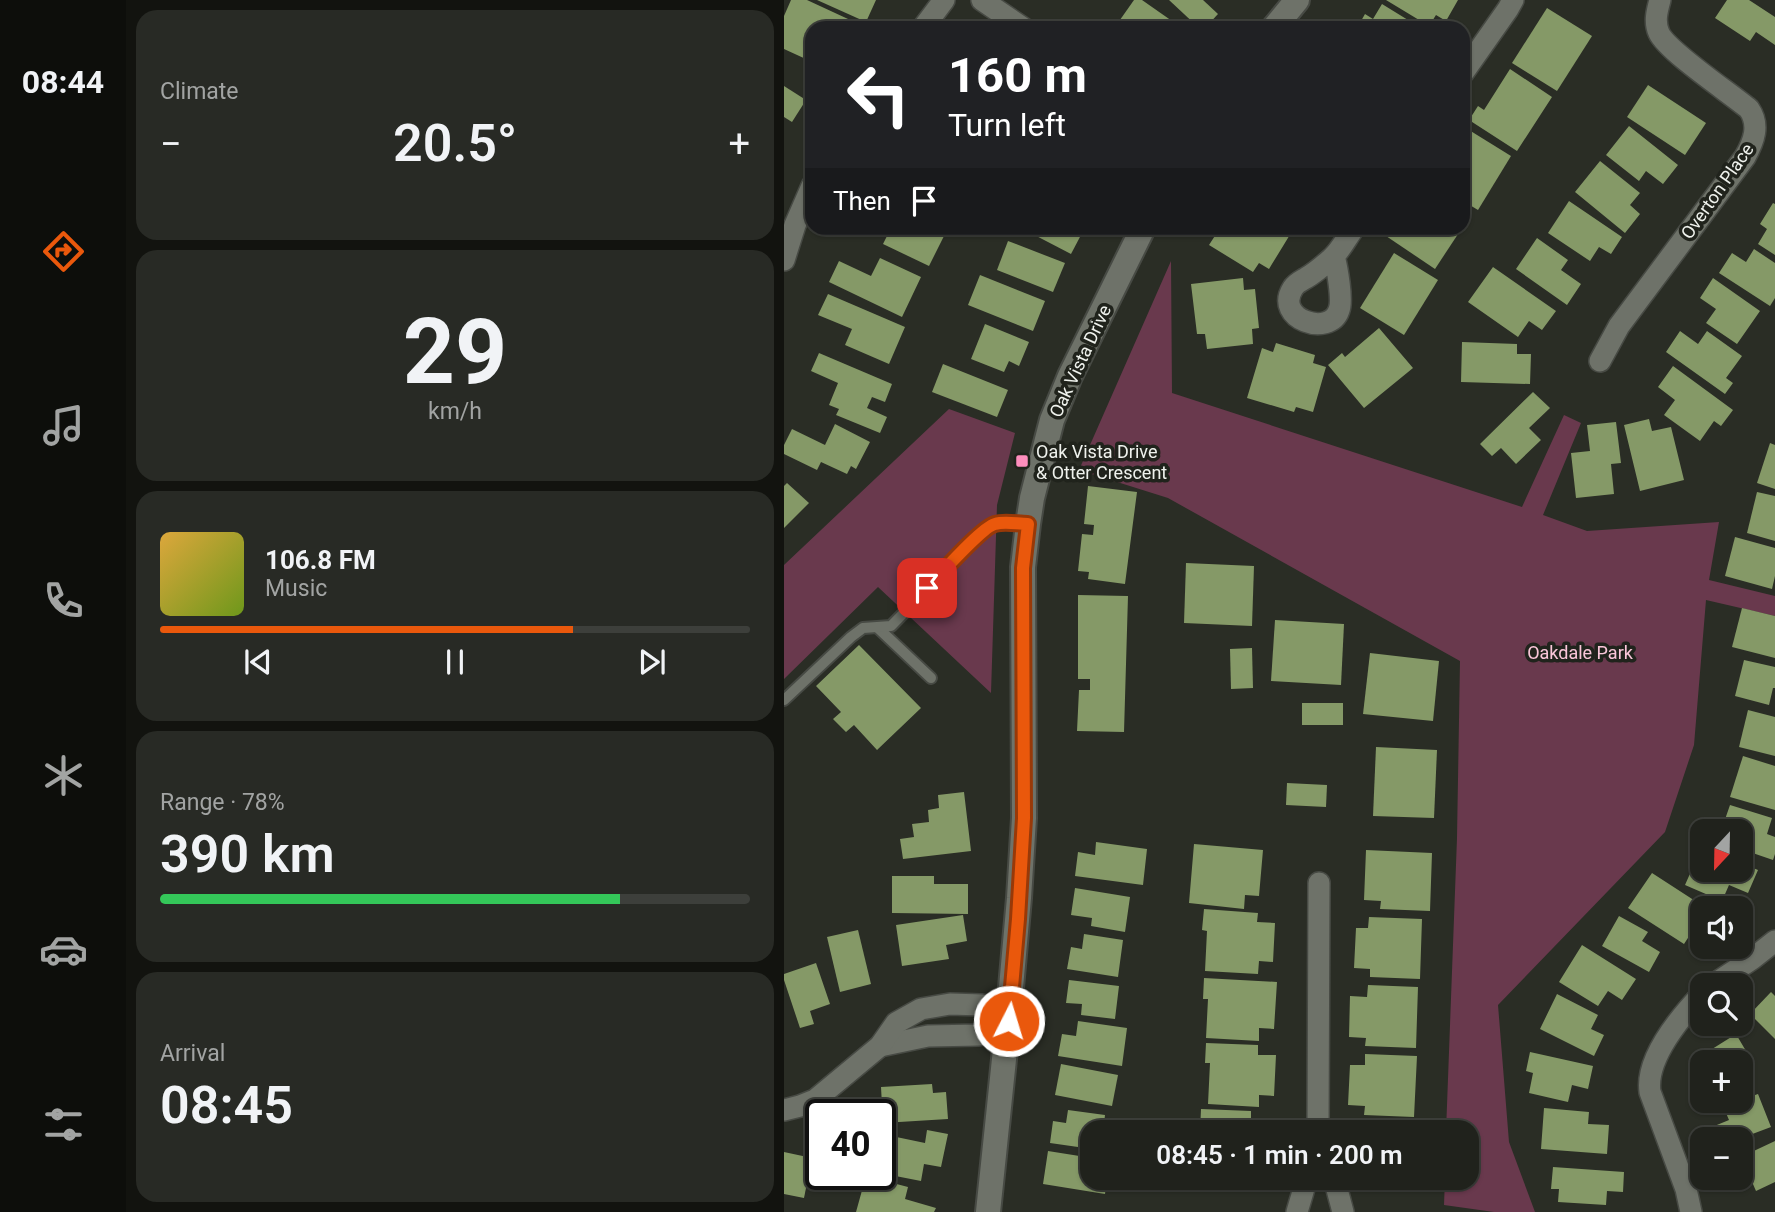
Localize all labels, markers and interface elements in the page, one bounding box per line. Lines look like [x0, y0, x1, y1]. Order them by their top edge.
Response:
text: 160 m [948, 47, 1087, 104]
icon: left [833, 49, 924, 140]
text: 08:44 [22, 63, 104, 101]
text: Climate [160, 78, 239, 105]
text: Turn left [948, 106, 1066, 144]
text: 20.5° [393, 113, 517, 174]
text: − [160, 122, 182, 166]
text: + [728, 122, 750, 166]
street label: Overton Place [1676, 139, 1758, 243]
icon: arrive [905, 182, 943, 220]
text: Then [833, 186, 891, 216]
icon: directions [39, 227, 88, 276]
text: 29 [403, 299, 507, 405]
street label: Oak Vista Drive [1045, 302, 1115, 420]
text: km/h [428, 398, 482, 425]
icon: music [39, 401, 88, 450]
place label: Oak Vista Drive & Otter Crescent [1036, 441, 1167, 483]
marker: Oak Vista Drive & Otter Crescent [1014, 453, 1030, 469]
text: 106.8 FM [265, 545, 376, 575]
pin [897, 558, 957, 618]
icon: arrive [908, 569, 946, 607]
text: Music [265, 575, 327, 602]
icon: phone [39, 576, 88, 625]
park label: Oakdale Park [1527, 642, 1634, 663]
icon: previous [239, 643, 277, 681]
icon: pause [436, 643, 474, 681]
icon: next [633, 643, 671, 681]
icon: climate [39, 751, 88, 800]
text: Range · 78% [160, 789, 285, 816]
north arrow [1690, 819, 1754, 882]
map controls [1690, 819, 1753, 1190]
text: 390 km [160, 824, 335, 885]
button: sound [1690, 896, 1753, 959]
icon: car [39, 925, 88, 974]
button: search [1690, 973, 1753, 1036]
position arrow [972, 984, 1046, 1058]
text: Arrival [160, 1040, 225, 1067]
button: + [1690, 1050, 1753, 1113]
text: 08:45 [160, 1075, 293, 1136]
speed limit sign: 40 [805, 1099, 896, 1190]
icon: filters [39, 1100, 88, 1149]
button: − [1690, 1127, 1753, 1190]
text: 08:45 · 1 min · 200 m [1156, 1140, 1403, 1170]

